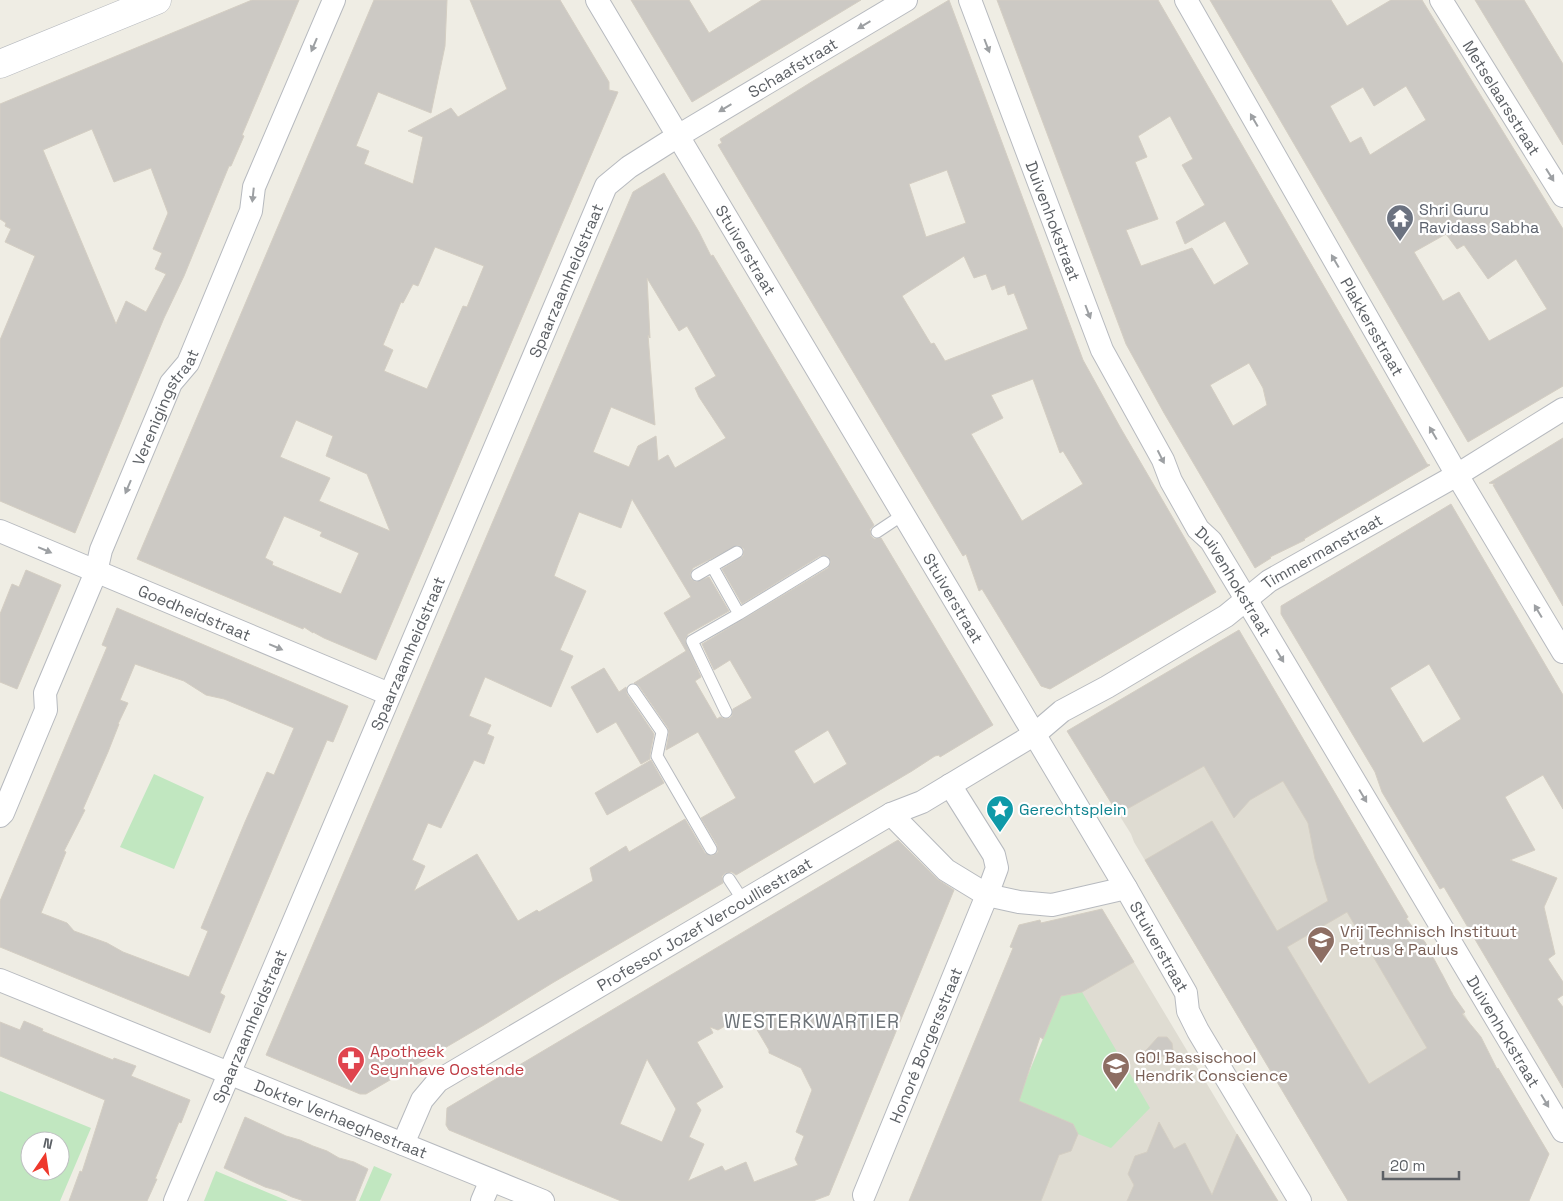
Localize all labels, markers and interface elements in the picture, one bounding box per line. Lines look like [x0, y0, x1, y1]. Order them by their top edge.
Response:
one-way arrow [858, 21, 871, 30]
street label: Schaafstraat [744, 33, 842, 103]
street label: Metselaarsstraat [1458, 36, 1545, 159]
one-way arrow [310, 38, 318, 52]
one-way arrow [984, 38, 991, 53]
one-way arrow [718, 104, 731, 113]
one-way arrow [1250, 113, 1259, 127]
street label: Duivenhokstraat [1021, 158, 1085, 284]
one-way arrow [1545, 169, 1555, 182]
one-way arrow [249, 187, 257, 203]
place label: Shri Guru Ravidass Sabha [1419, 199, 1539, 238]
street label: Spaarzaamheidstraat [524, 201, 608, 361]
street label: Stuiverstraat [711, 201, 780, 299]
temple icon: Shri Guru Ravidass Sabha [1385, 203, 1415, 242]
one-way arrow [1331, 254, 1339, 269]
street label: Plakkersstraat [1336, 274, 1408, 380]
one-way arrow [1084, 305, 1092, 320]
street label: Verenigingstraat [128, 346, 204, 469]
one-way arrow [1428, 426, 1437, 439]
one-way arrow [1157, 450, 1165, 464]
one-way arrow [123, 480, 131, 494]
street label: Timmermanstraat [1257, 509, 1386, 594]
street label: Duivenhokstraat [1191, 522, 1276, 640]
one-way arrow [38, 547, 52, 555]
street label: Stuiverstraat [918, 549, 988, 647]
street label: Spaarzaamheidstraat [366, 573, 450, 734]
street label: Goedheidstraat [135, 580, 254, 646]
one-way arrow [1533, 604, 1542, 617]
one-way arrow [268, 643, 283, 651]
one-way arrow [1276, 649, 1285, 662]
one-way arrow [1359, 789, 1368, 802]
place icon: Gerechtsplein [985, 794, 1015, 833]
place label: Gerechtsplein [1019, 799, 1127, 820]
street label: Professor Jozef Vercoulliestraat [593, 853, 816, 996]
street label: Stuiverstraat [1125, 898, 1193, 996]
place label: Vrij Technisch Instituut Petrus & Paulus [1340, 921, 1517, 960]
school or university icon: Vrij Technisch Instituut Petrus & Paulus [1306, 925, 1336, 964]
street label: Spaarzaamheidstraat [208, 946, 292, 1106]
street label: Honoré Borgersstraat [885, 964, 967, 1126]
street label: Duivenhokstraat [1462, 972, 1545, 1091]
district label: WESTERKWARTIER [724, 1009, 900, 1034]
place label: Apotheek Seynhave Oostende [370, 1041, 524, 1080]
pharmacy icon: Apotheek Seynhave Oostende [336, 1045, 366, 1084]
place label: GO! Bassischool Hendrik Conscience [1135, 1047, 1288, 1086]
school or university icon: GO! Bassischool Hendrik Conscience [1101, 1051, 1131, 1090]
street label: Dokter Verhaeghestraat [251, 1075, 430, 1164]
one-way arrow [1540, 1094, 1549, 1107]
north arrow [20, 1131, 70, 1181]
text: N [41, 1134, 55, 1153]
scale bar [1383, 1148, 1459, 1180]
text: 20 m [1390, 1156, 1425, 1175]

